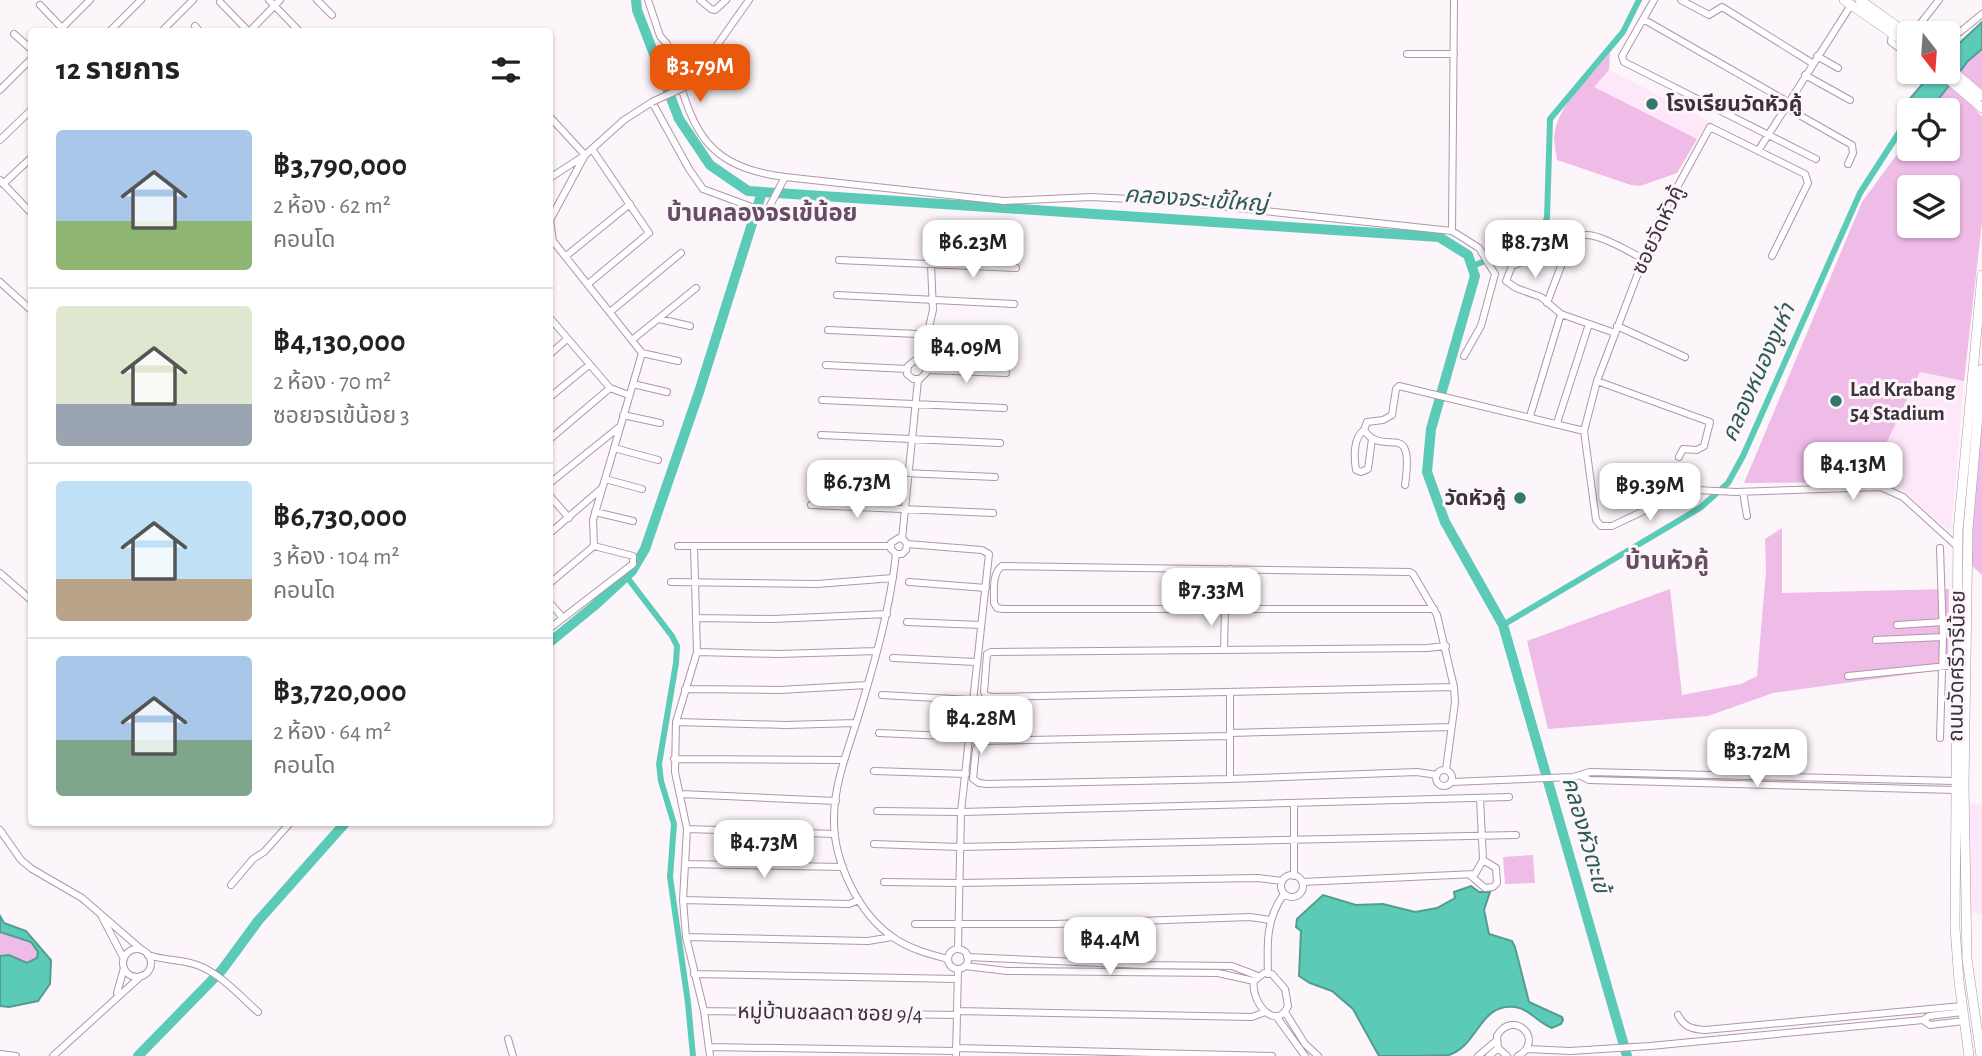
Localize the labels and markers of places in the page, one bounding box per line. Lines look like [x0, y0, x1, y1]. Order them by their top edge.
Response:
pin: ฿3.79M [643, 44, 757, 104]
place label: โรงเรียนวัดหัวคู้ [1666, 93, 1802, 116]
marker: โรงเรียนวัดหัวคู้ [1644, 96, 1660, 112]
pin: ฿6.23M [916, 220, 1030, 280]
pin: ฿8.73M [1478, 220, 1592, 280]
pin: ฿4.09M [909, 326, 1023, 385]
place label: Lad Krabang 54 Stadium [1850, 379, 1956, 424]
marker: Lad Krabang 54 Stadium [1828, 393, 1844, 409]
pin: ฿4.13M [1796, 442, 1910, 502]
pin: ฿6.73M [800, 461, 914, 520]
pin: ฿9.39M [1593, 463, 1707, 523]
place label: วัดหัวคู้ [1444, 487, 1506, 510]
marker: วัดหัวคู้ [1512, 490, 1528, 506]
pin: ฿7.33M [1154, 568, 1268, 628]
pin: ฿4.28M [924, 696, 1038, 756]
pin: ฿3.72M [1700, 730, 1814, 789]
pin: ฿4.73M [707, 820, 821, 880]
pin: ฿4.4M [1061, 918, 1159, 977]

